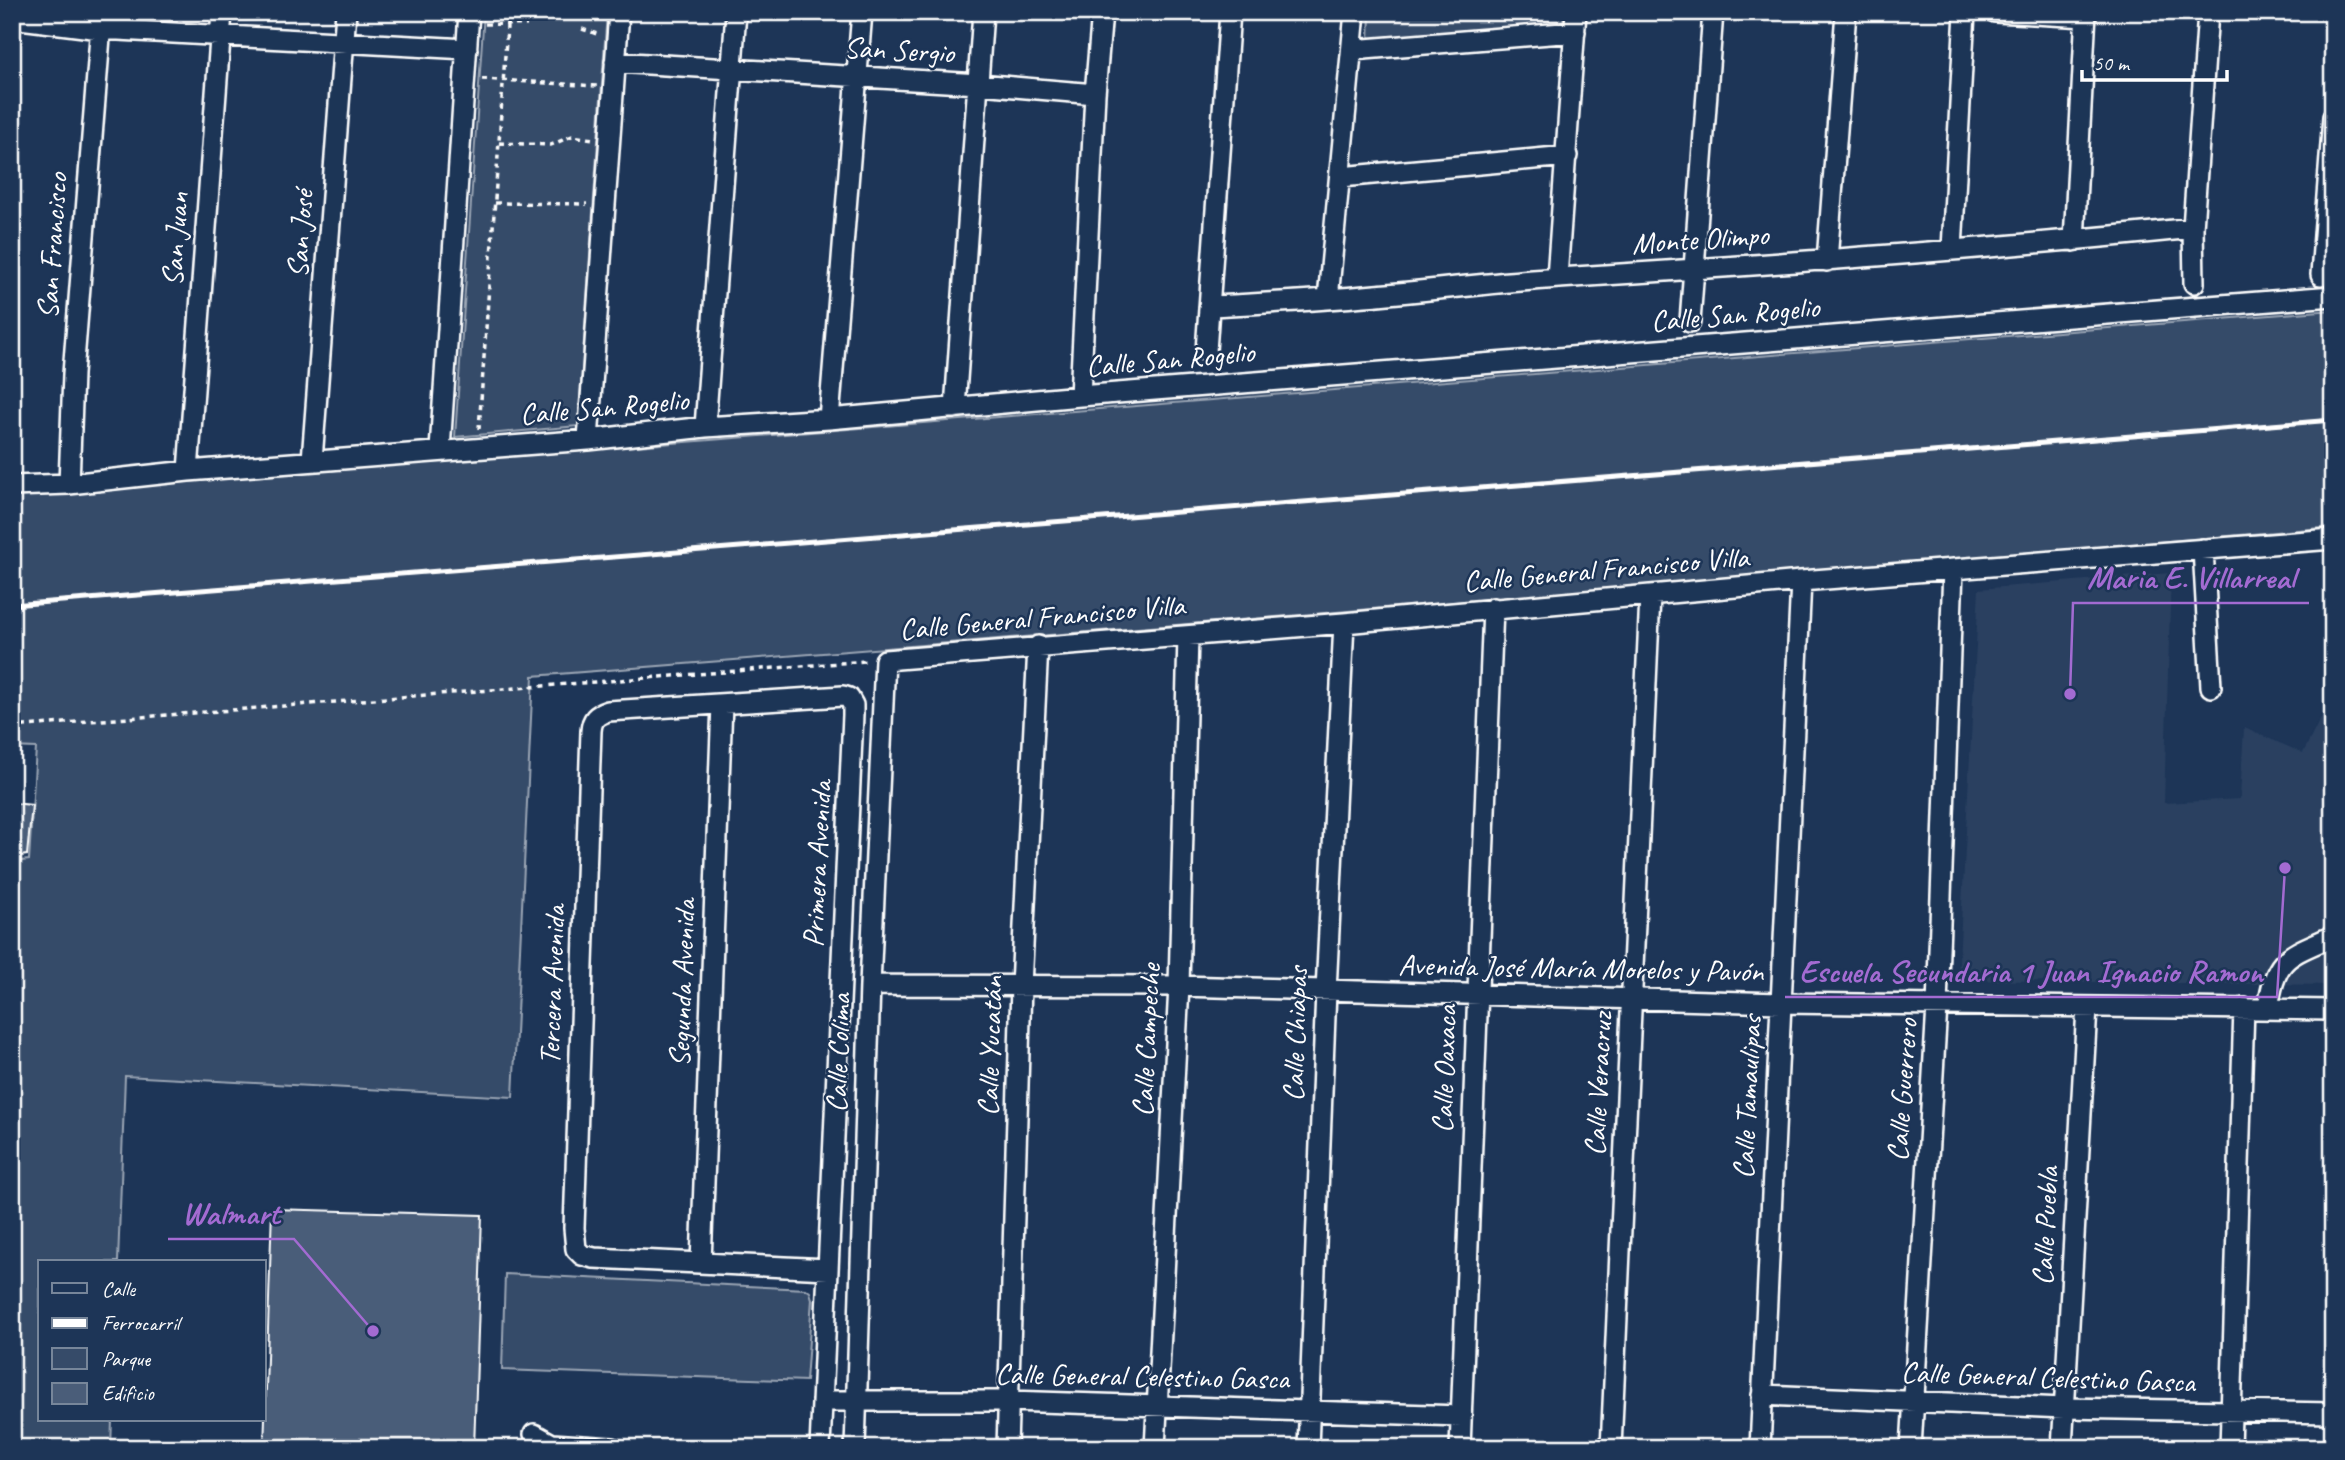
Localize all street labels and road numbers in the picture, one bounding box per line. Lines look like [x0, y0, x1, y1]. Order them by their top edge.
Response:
street label: San Sergio [843, 28, 956, 72]
street label: San Francisco [28, 170, 76, 320]
street label: San José [278, 185, 322, 279]
street label: San Juan [153, 190, 197, 287]
street label: Monte Olimpo [1630, 215, 1771, 263]
street label: Calle San Rogelio [1649, 288, 1822, 340]
street label: Calle San Rogelio [1084, 333, 1257, 385]
street label: Calle San Rogelio [518, 381, 691, 433]
street label: Calle General Francisco Villa [1462, 537, 1752, 600]
street label: Calle General Francisco Villa [898, 585, 1188, 648]
street label: Primera Avenida [794, 777, 840, 948]
street label: Segunda Avenida [660, 896, 704, 1068]
street label: Tercera Avenida [530, 902, 574, 1066]
street label: Avenida José María Morelos y Pavón [1398, 946, 1765, 990]
street label: Calle Campeche [1123, 960, 1169, 1117]
street label: Calle Chiapas [1274, 963, 1316, 1102]
street label: Calle Yucatán [969, 974, 1011, 1116]
street label: Calle Colima [817, 991, 859, 1113]
street label: Calle Oaxaca [1423, 1003, 1465, 1133]
street label: Calle Veracruz [1575, 1010, 1621, 1157]
street label: Calle Tamaulipas [1724, 1011, 1770, 1180]
street label: Calle Guerrero [1878, 1016, 1926, 1163]
street label: Calle Puebla [2023, 1164, 2067, 1286]
street label: Calle General Celestino Gasca [1900, 1353, 2197, 1401]
street label: Calle General Celestino Gasca [995, 1354, 1291, 1398]

